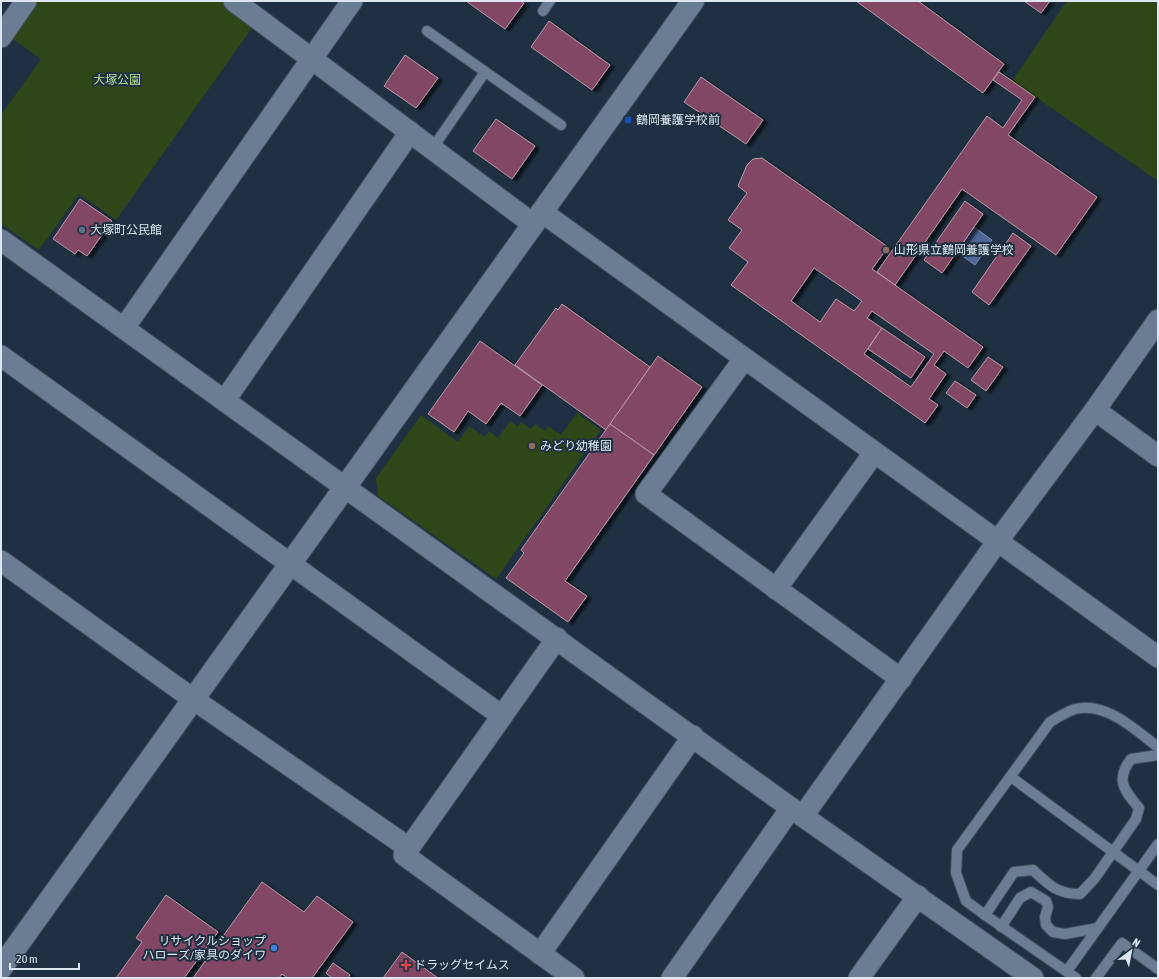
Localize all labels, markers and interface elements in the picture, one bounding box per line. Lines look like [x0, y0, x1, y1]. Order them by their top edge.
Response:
park label: 大塚公園 [93, 73, 141, 87]
place label: 鶴岡養護学校前 [636, 113, 720, 127]
marker: 鶴岡養護学校前 [623, 115, 633, 125]
place label: 大塚町公民館 [90, 223, 162, 237]
marker: 大塚町公民館 [77, 225, 87, 235]
place label: 山形県立鶴岡養護学校 [894, 243, 1014, 257]
marker: 山形県立鶴岡養護学校 [881, 245, 891, 255]
place label: みどり幼稚園 [540, 439, 612, 453]
marker: みどり幼稚園 [527, 441, 537, 451]
north arrow [1111, 931, 1151, 971]
place label: リサイクルショップ ハローズ/家具のダイワ [143, 934, 266, 962]
text: N [1130, 936, 1142, 949]
marker: リサイクルショップ ハローズ/家具のダイワ [269, 943, 279, 953]
scale bar [10, 945, 79, 971]
text: 20 m [16, 952, 38, 966]
place label: ドラッグセイムス [414, 958, 510, 972]
marker: ドラッグセイムス [401, 960, 411, 970]

